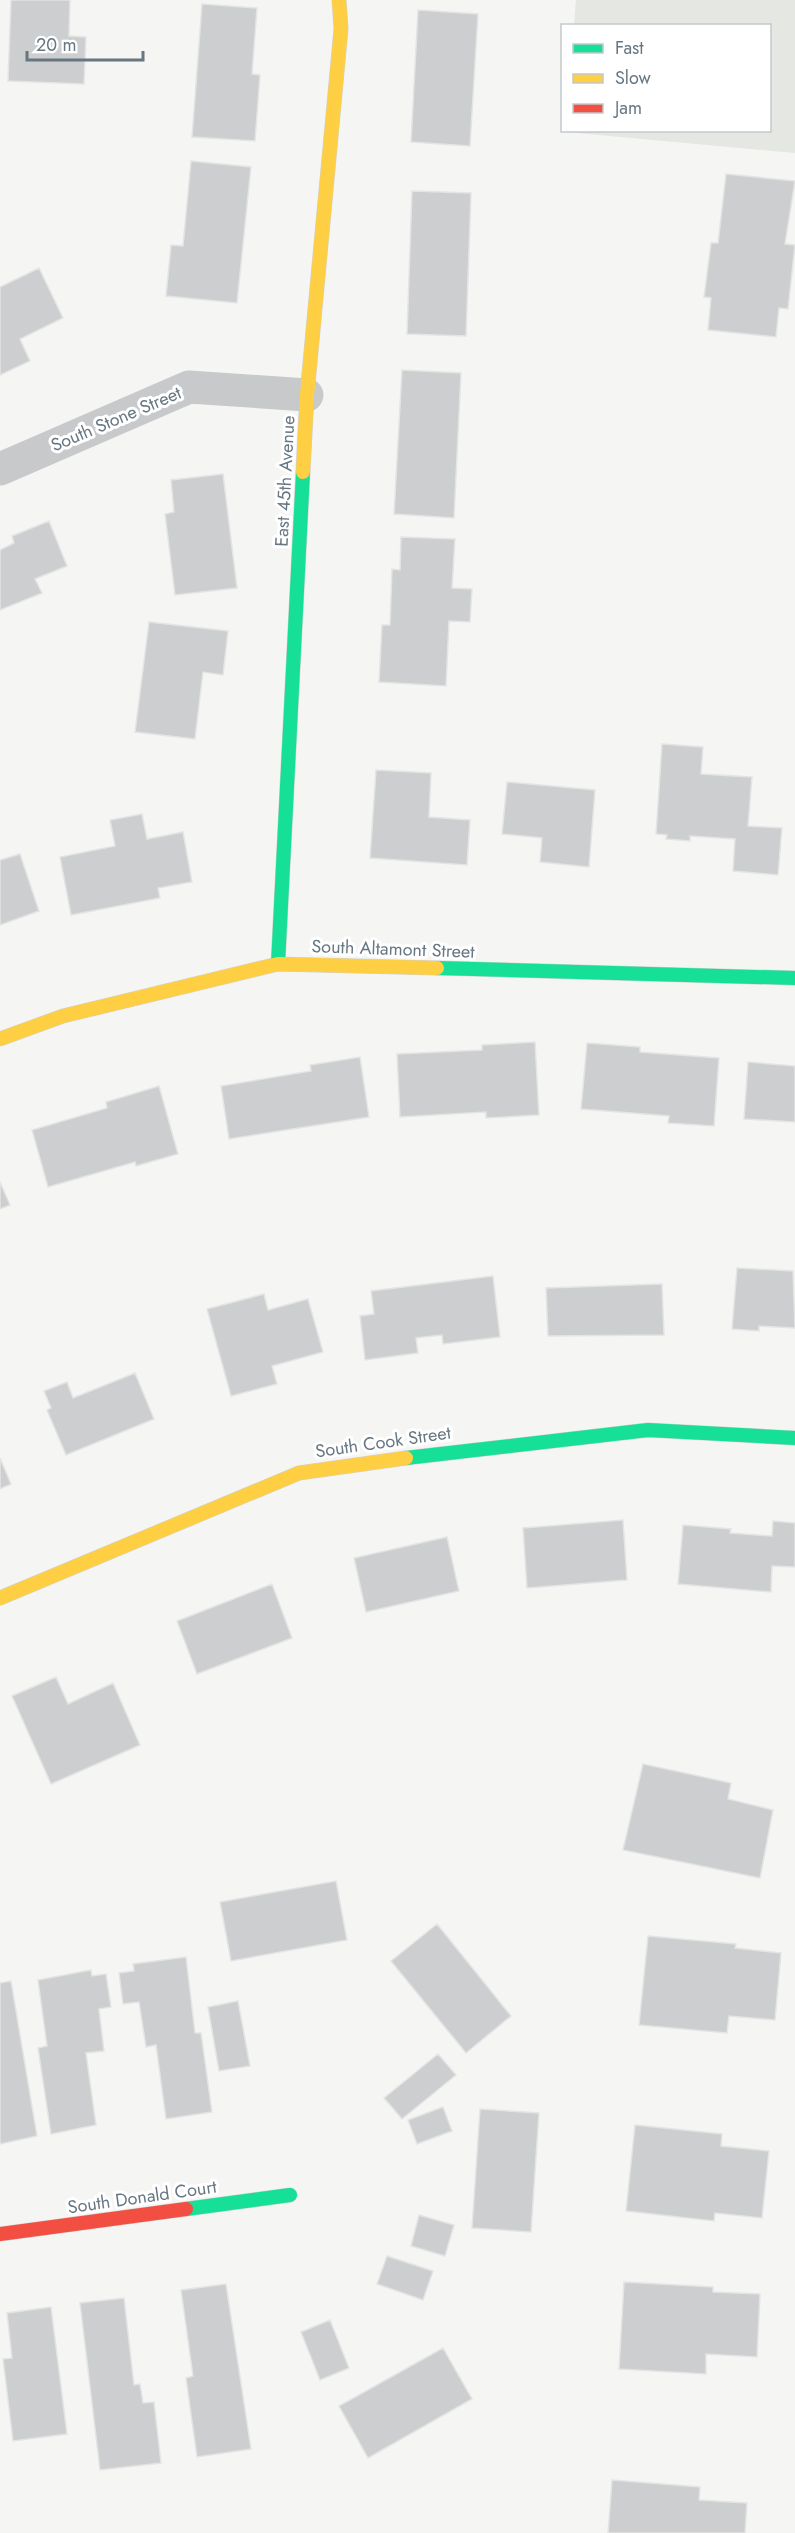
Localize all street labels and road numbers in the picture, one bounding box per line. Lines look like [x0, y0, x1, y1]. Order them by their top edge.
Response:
street label: South Stone Street [47, 380, 186, 458]
street label: East 45th Avenue [269, 415, 301, 547]
street label: South Altamont Street [311, 933, 476, 965]
street label: South Cook Street [314, 1420, 453, 1464]
street label: South Donald Court [66, 2174, 219, 2220]

